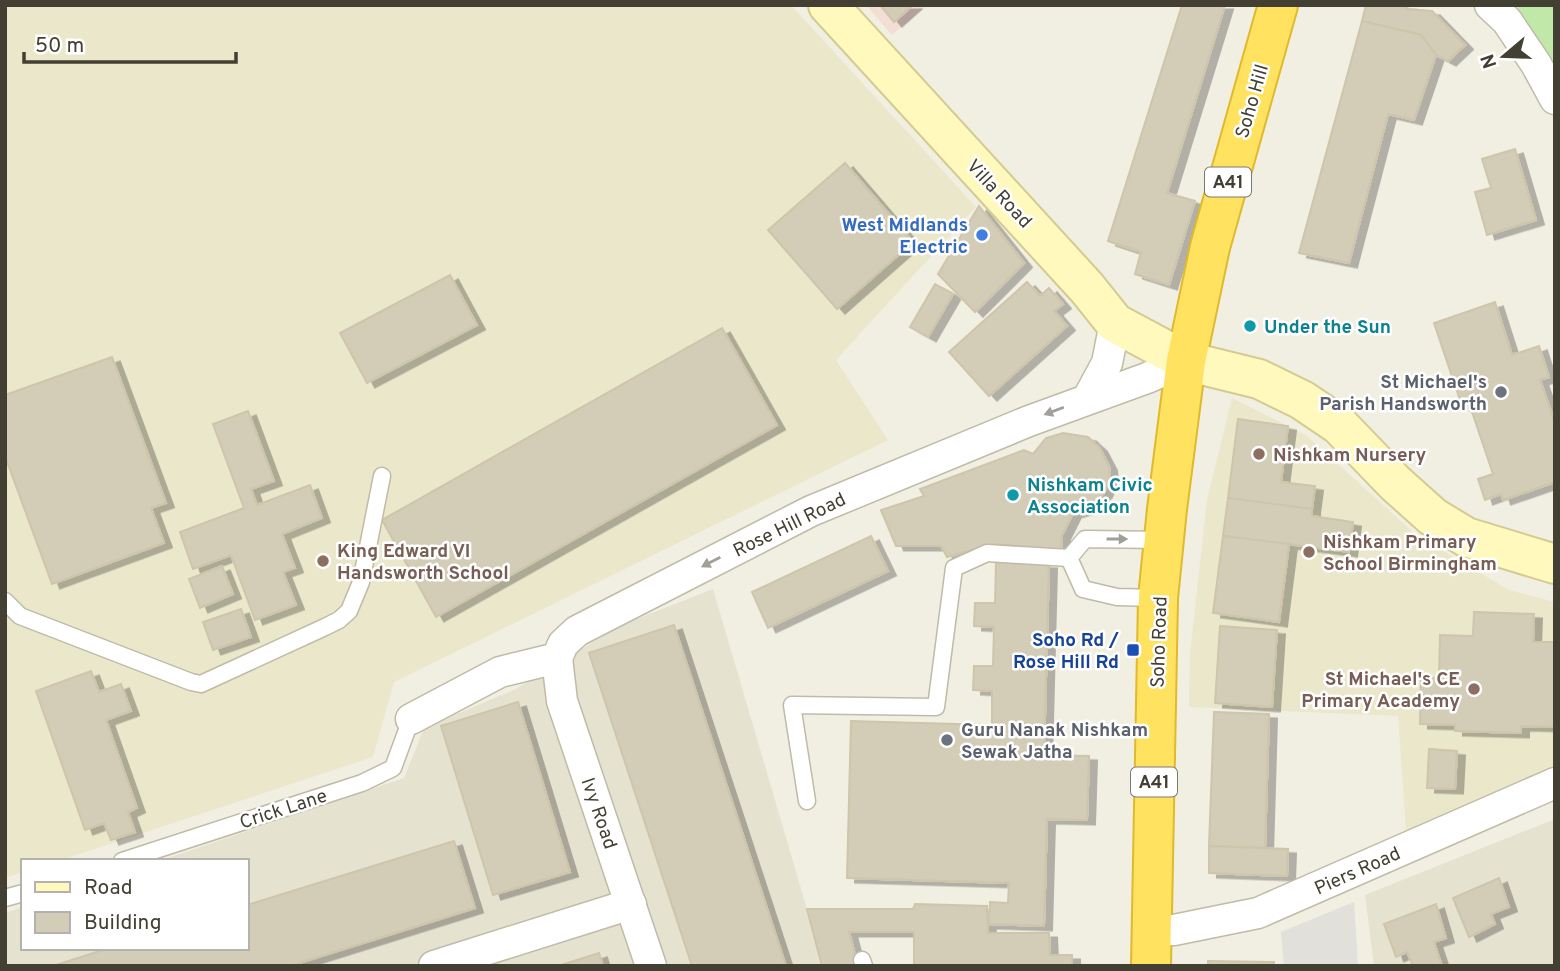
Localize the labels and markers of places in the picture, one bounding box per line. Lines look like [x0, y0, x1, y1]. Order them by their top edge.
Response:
place label: West Midlands Electric [841, 214, 968, 260]
marker: West Midlands Electric [974, 227, 990, 243]
place label: Under the Sun [1264, 316, 1391, 340]
marker: Under the Sun [1242, 318, 1258, 334]
place label: St Michael's Parish Handsworth [1319, 371, 1487, 417]
marker: St Michael's Parish Handsworth [1493, 384, 1509, 400]
place label: Nishkam Nursery [1273, 444, 1427, 468]
marker: Nishkam Nursery [1251, 446, 1267, 462]
place label: Nishkam Civic Association [1027, 474, 1153, 520]
marker: Nishkam Civic Association [1005, 487, 1021, 503]
place label: Nishkam Primary School Birmingham [1323, 531, 1497, 577]
place label: King Edward VI Handsworth School [337, 540, 509, 586]
marker: Nishkam Primary School Birmingham [1301, 544, 1317, 560]
marker: King Edward VI Handsworth School [315, 553, 331, 569]
place label: Soho Rd / Rose Hill Rd [1013, 629, 1119, 675]
marker: Soho Rd / Rose Hill Rd [1125, 642, 1141, 658]
place label: St Michael's CE Primary Academy [1301, 668, 1460, 714]
marker: St Michael's CE Primary Academy [1466, 681, 1482, 697]
place label: Guru Nanak Nishkam Sewak Jatha [961, 719, 1148, 765]
marker: Guru Nanak Nishkam Sewak Jatha [939, 732, 955, 748]

